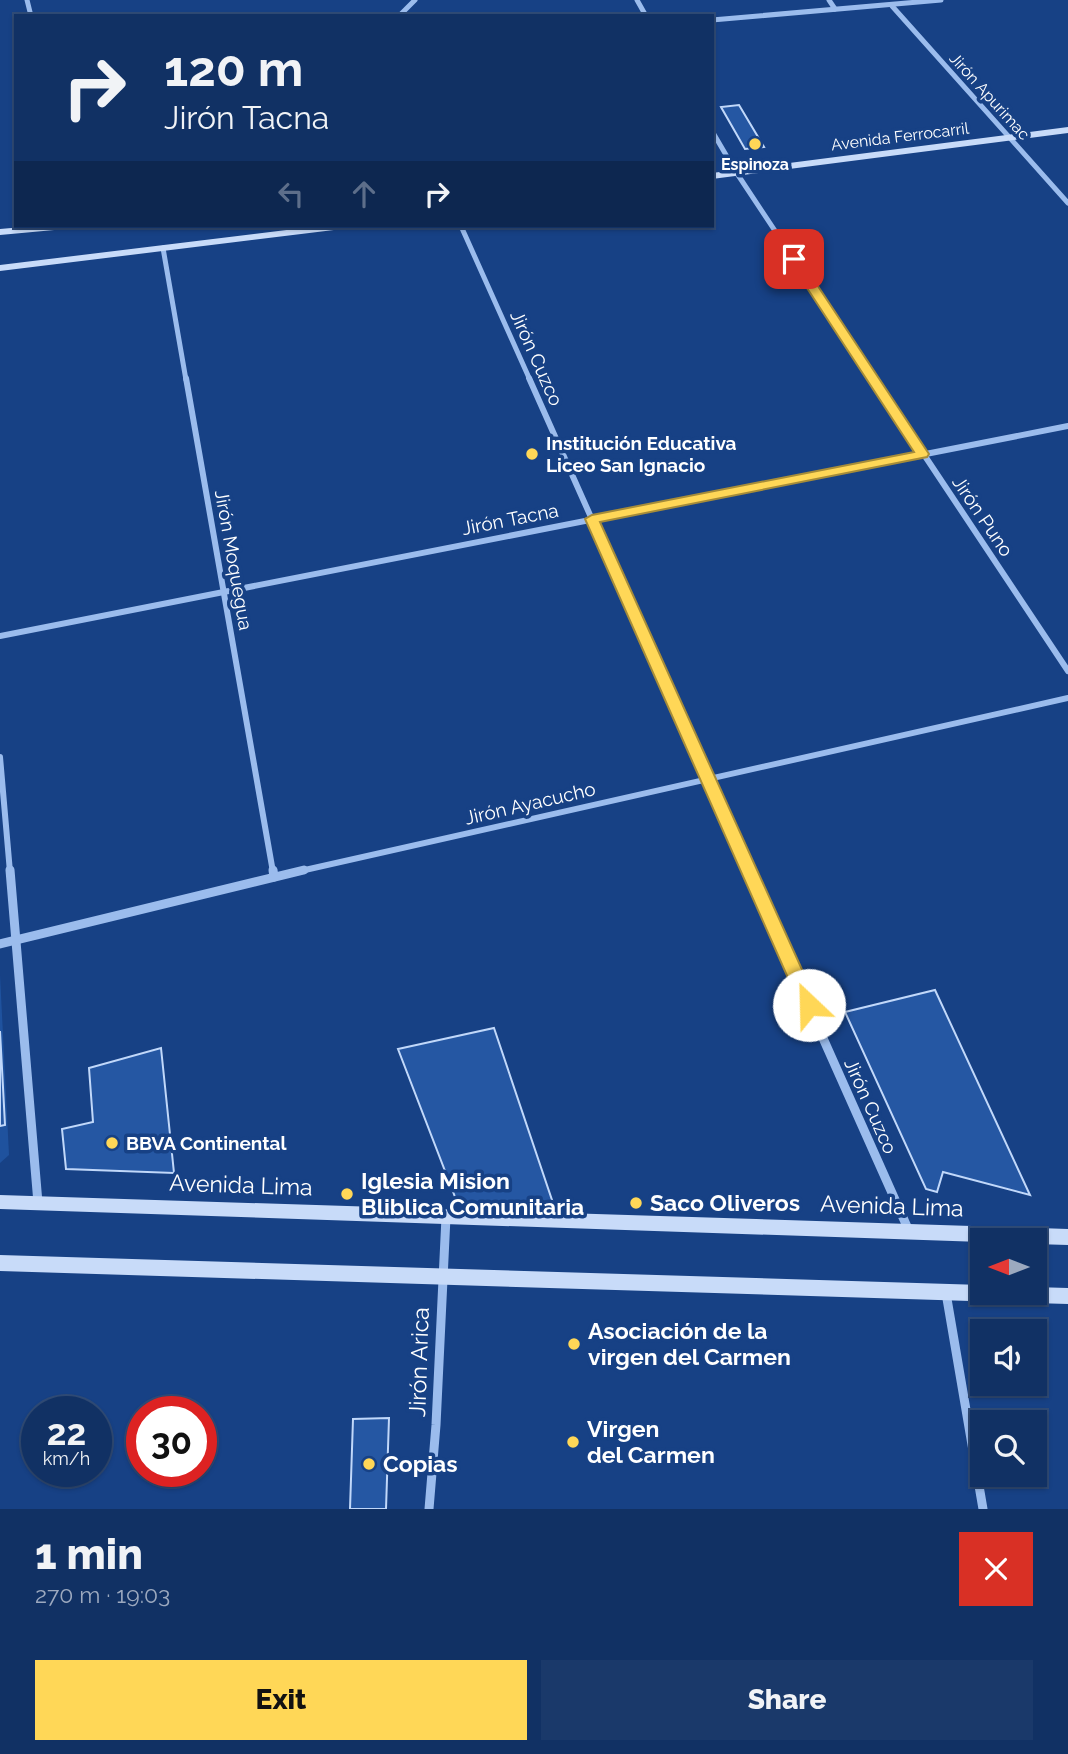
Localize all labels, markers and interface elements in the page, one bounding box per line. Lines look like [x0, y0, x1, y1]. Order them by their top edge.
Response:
text: 120 m [164, 40, 303, 97]
icon: right [49, 42, 140, 133]
street label: Jirón Apurimac [946, 49, 1034, 144]
text: Jirón Tacna [164, 99, 329, 136]
street label: Avenida Ferrocarril [830, 119, 971, 154]
marker: Espinoza [747, 136, 763, 152]
place label: Espinoza [721, 155, 789, 174]
icon: left [272, 175, 310, 213]
icon: ahead [345, 175, 383, 213]
icon: right [418, 175, 456, 213]
pin [764, 229, 824, 289]
icon: arrive [775, 240, 813, 278]
street label: Jirón Cuzco [506, 307, 568, 409]
place label: Institución Educativa Liceo San Ignacio [546, 432, 737, 476]
marker: Institución Educativa Liceo San Ignacio [524, 446, 540, 462]
street label: Jirón Puno [948, 472, 1018, 560]
street label: Jirón Moquegua [211, 488, 257, 632]
street label: Jirón Tacna [460, 499, 560, 539]
street label: Jirón Ayacucho [463, 777, 597, 829]
position arrow [772, 968, 846, 1042]
street label: Jirón Cuzco [840, 1055, 902, 1157]
place label: BBVA Continental [126, 1132, 287, 1154]
marker: BBVA Continental [104, 1135, 120, 1151]
place label: Iglesia Mision Bliblica Comunitaria [361, 1167, 584, 1220]
street label: Avenida Lima [169, 1169, 313, 1200]
marker: Iglesia Mision Bliblica Comunitaria [339, 1186, 355, 1202]
place label: Saco Oliveros [650, 1189, 800, 1216]
street label: Avenida Lima [820, 1190, 964, 1221]
marker: Saco Oliveros [628, 1195, 644, 1211]
north arrow [970, 1228, 1046, 1306]
map controls [970, 1228, 1047, 1487]
street label: Jirón Arica [403, 1307, 434, 1417]
place label: Asociación de la virgen del Carmen [588, 1317, 791, 1370]
button: sound [970, 1319, 1047, 1396]
marker: Asociación de la virgen del Carmen [566, 1336, 582, 1352]
speed limit sign: 30 [126, 1396, 217, 1487]
button: search [970, 1410, 1047, 1487]
text: 22 [47, 1412, 86, 1453]
place label: Virgen del Carmen [587, 1415, 715, 1468]
marker: Virgen del Carmen [565, 1434, 581, 1450]
text: km/h [43, 1448, 90, 1469]
place label: Copias [383, 1450, 458, 1477]
marker: Copias [361, 1456, 377, 1472]
text: 1 min [35, 1530, 143, 1579]
button: close [959, 1532, 1033, 1606]
text: 270 m · 19:03 [35, 1581, 170, 1608]
button: Exit [35, 1660, 527, 1740]
button: Share [541, 1660, 1033, 1740]

